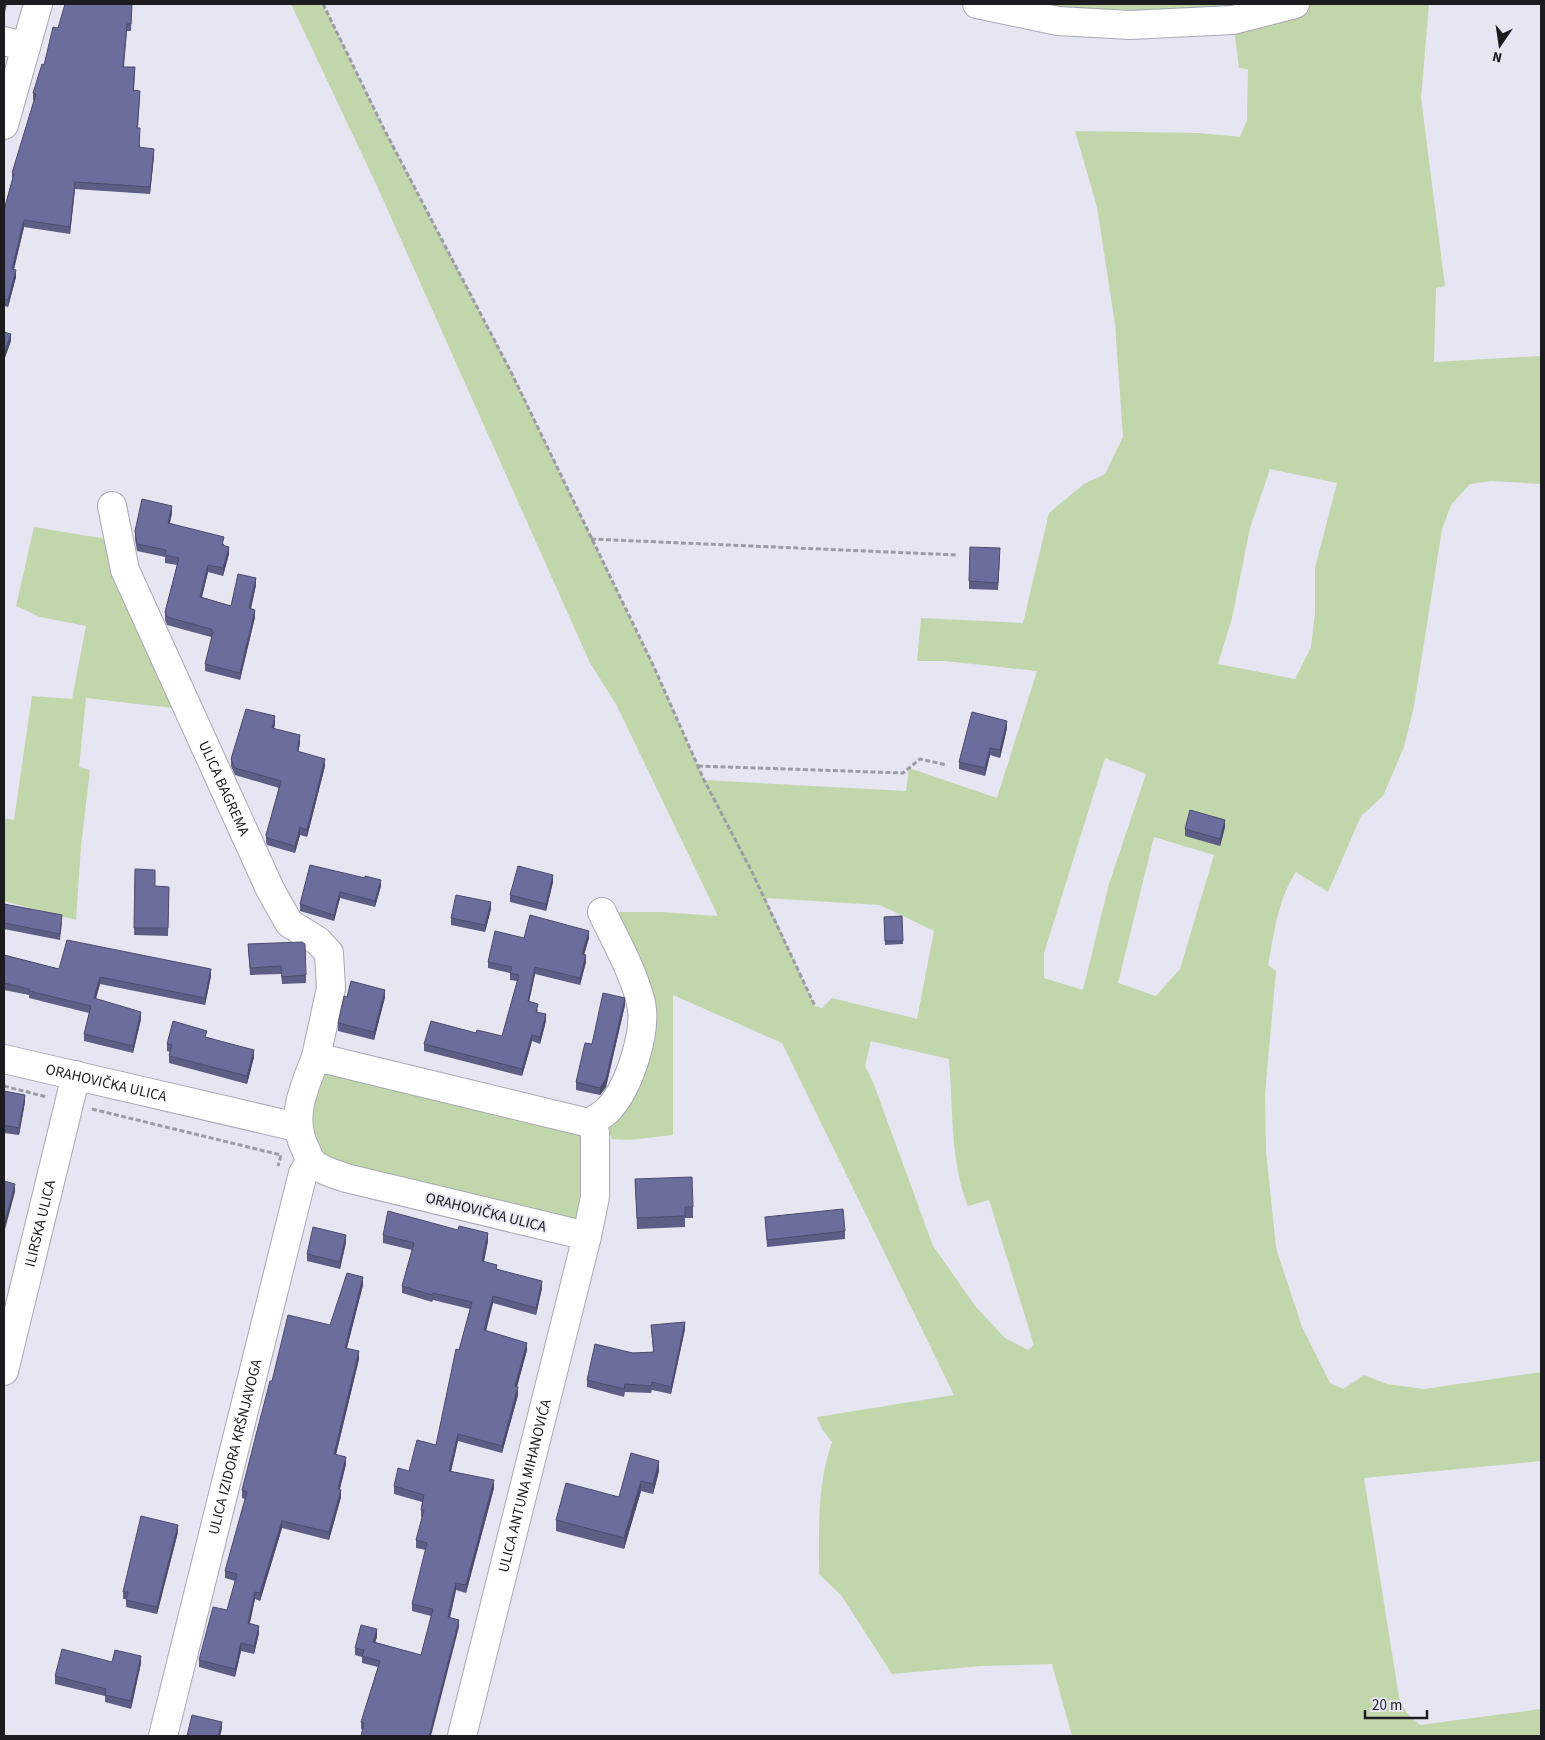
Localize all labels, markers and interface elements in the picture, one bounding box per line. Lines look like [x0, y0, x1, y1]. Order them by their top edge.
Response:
north arrow [1475, 20, 1525, 70]
text: N [1491, 46, 1504, 67]
street label: ULICA BAGREMA [193, 738, 255, 840]
street label: ORAHOVIČKA ULICA [43, 1059, 170, 1108]
street label: ILIRSKA ULICA [20, 1177, 61, 1269]
street label: ORAHOVIČKA ULICA [423, 1187, 549, 1238]
street label: ULICA IZIDORA KRŠNJAVOGA [203, 1356, 268, 1537]
street label: ULICA ANTUNA MIHANOVIĆA [493, 1396, 557, 1575]
scale bar [1365, 1688, 1428, 1720]
text: 20 m [1372, 1695, 1402, 1716]

